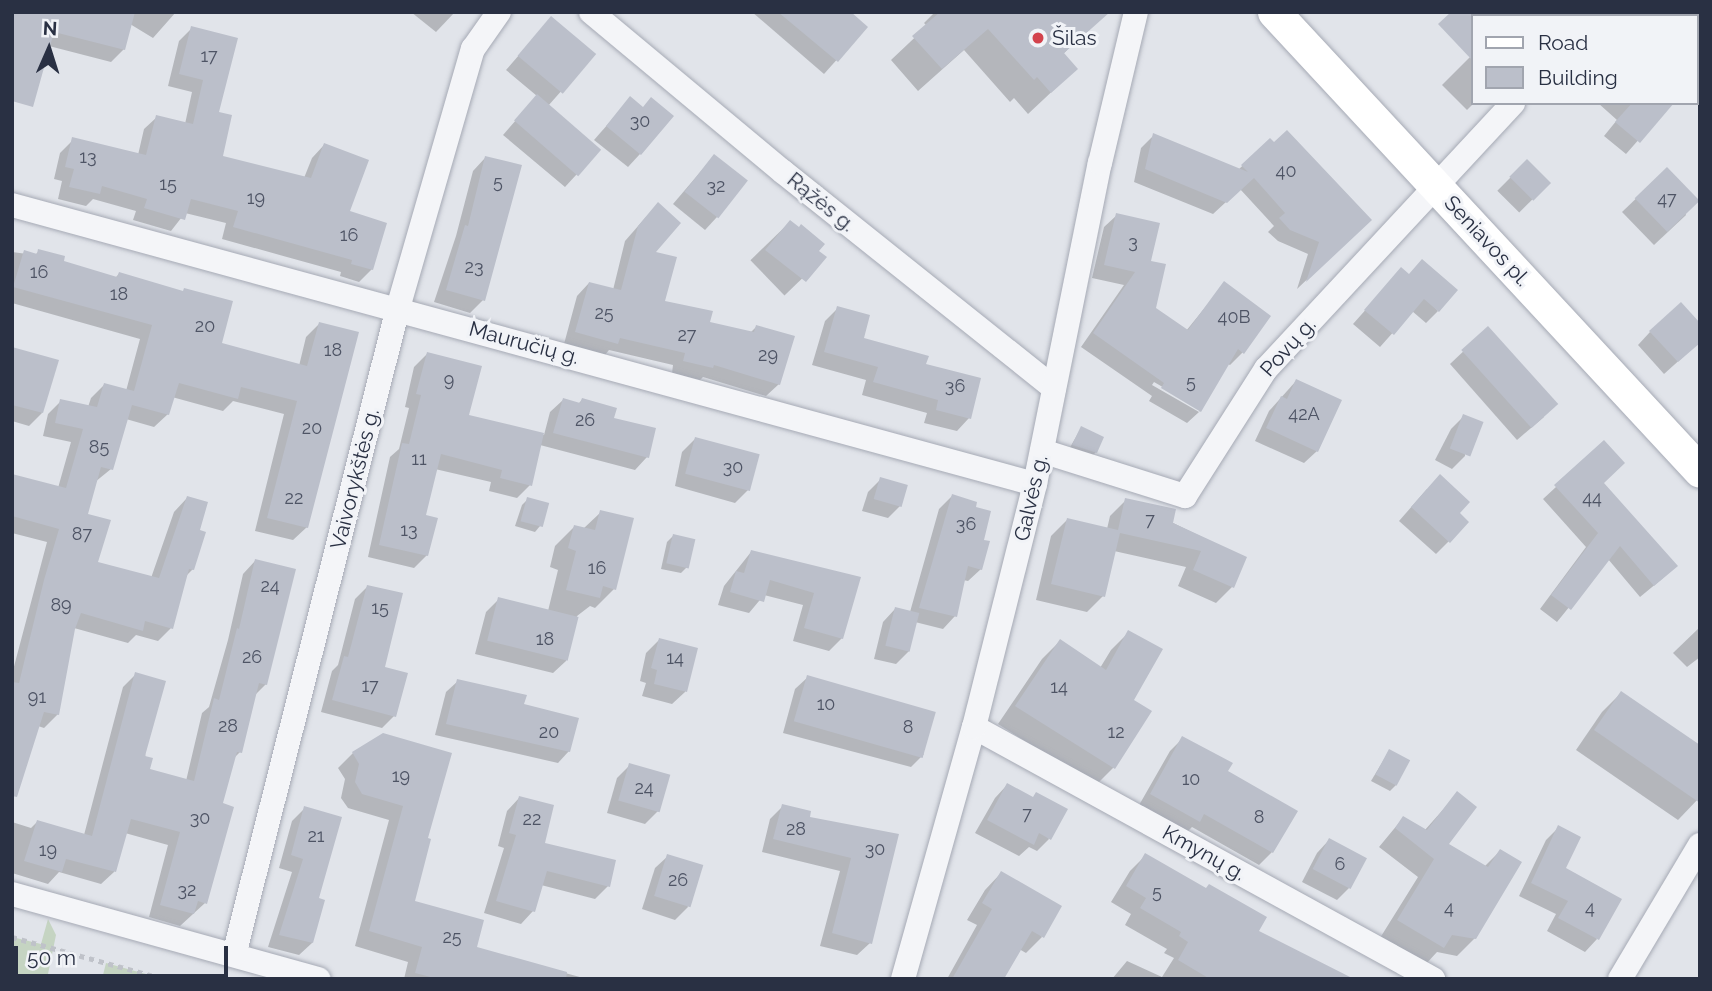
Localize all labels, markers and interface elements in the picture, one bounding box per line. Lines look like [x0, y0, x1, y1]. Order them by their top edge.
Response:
north arrow [14, 14, 84, 84]
legend [1470, 14, 1698, 105]
text: N [42, 17, 58, 39]
place label: Šilas [1052, 25, 1097, 51]
marker: Šilas [1030, 30, 1046, 46]
text: Road [1538, 30, 1588, 55]
house number: 17 [200, 45, 218, 67]
text: Building [1538, 65, 1618, 90]
house number: 30 [630, 110, 650, 132]
house number: 13 [79, 146, 97, 168]
house number: 40 [1276, 160, 1296, 182]
street label: Rąžės g. [782, 167, 860, 237]
house number: 5 [493, 171, 503, 193]
house number: 15 [159, 173, 177, 195]
house number: 32 [707, 175, 725, 197]
house number: 19 [247, 187, 265, 209]
house number: 47 [1657, 188, 1677, 210]
street label: Seniavos pl. [1439, 191, 1535, 291]
house number: 16 [340, 224, 358, 246]
house number: 3 [1128, 231, 1138, 253]
house number: 23 [465, 256, 483, 278]
house number: 16 [30, 261, 48, 283]
house number: 18 [110, 283, 128, 305]
house number: 25 [594, 302, 614, 324]
house number: 40B [1218, 306, 1250, 328]
street label: Povų g. [1255, 312, 1321, 382]
house number: 20 [195, 315, 215, 337]
street label: Mauručių g. [466, 316, 582, 370]
house number: 27 [677, 324, 697, 346]
house number: 18 [324, 339, 342, 361]
house number: 29 [758, 344, 778, 366]
house number: 9 [444, 369, 454, 391]
house number: 5 [1186, 371, 1196, 393]
house number: 36 [945, 375, 965, 397]
house number: 42A [1288, 403, 1320, 425]
street label: Vaivorykštės g. [325, 406, 385, 552]
house number: 26 [575, 409, 595, 431]
house number: 20 [302, 417, 322, 439]
house number: 85 [89, 436, 109, 458]
house number: 11 [411, 448, 427, 470]
street label: Galvės g. [1009, 453, 1053, 543]
house number: 30 [723, 456, 743, 478]
house number: 22 [285, 487, 303, 509]
house number: 44 [1582, 487, 1602, 509]
house number: 7 [1145, 509, 1155, 531]
house number: 36 [956, 513, 976, 535]
house number: 13 [400, 519, 418, 541]
house number: 87 [72, 523, 92, 545]
house number: 16 [588, 557, 606, 579]
house number: 24 [260, 575, 280, 597]
house number: 89 [50, 594, 72, 616]
house number: 15 [371, 597, 389, 619]
house number: 18 [536, 628, 554, 650]
house number: 26 [242, 646, 262, 668]
house number: 14 [666, 647, 684, 669]
house number: 17 [361, 675, 379, 697]
house number: 14 [1050, 676, 1068, 698]
house number: 91 [28, 686, 46, 708]
house number: 10 [817, 693, 835, 715]
house number: 28 [218, 715, 238, 737]
house number: 8 [903, 716, 913, 738]
house number: 20 [539, 721, 559, 743]
house number: 12 [1107, 721, 1125, 743]
house number: 19 [392, 765, 410, 787]
house number: 10 [1182, 768, 1200, 790]
house number: 24 [634, 777, 654, 799]
house number: 7 [1022, 803, 1032, 825]
house number: 8 [1254, 806, 1264, 828]
house number: 30 [190, 807, 210, 829]
house number: 22 [523, 808, 541, 830]
house number: 28 [786, 818, 806, 840]
street label: Kmynų g. [1158, 820, 1250, 886]
house number: 21 [307, 825, 325, 847]
house number: 30 [865, 838, 885, 860]
house number: 19 [39, 839, 57, 861]
house number: 6 [1335, 853, 1345, 875]
house number: 26 [668, 869, 688, 891]
house number: 32 [178, 879, 196, 901]
house number: 5 [1152, 881, 1162, 903]
house number: 4 [1444, 897, 1454, 919]
house number: 4 [1585, 897, 1595, 919]
house number: 25 [442, 926, 462, 948]
scale bar [18, 932, 231, 976]
text: 50 m [27, 945, 76, 970]

